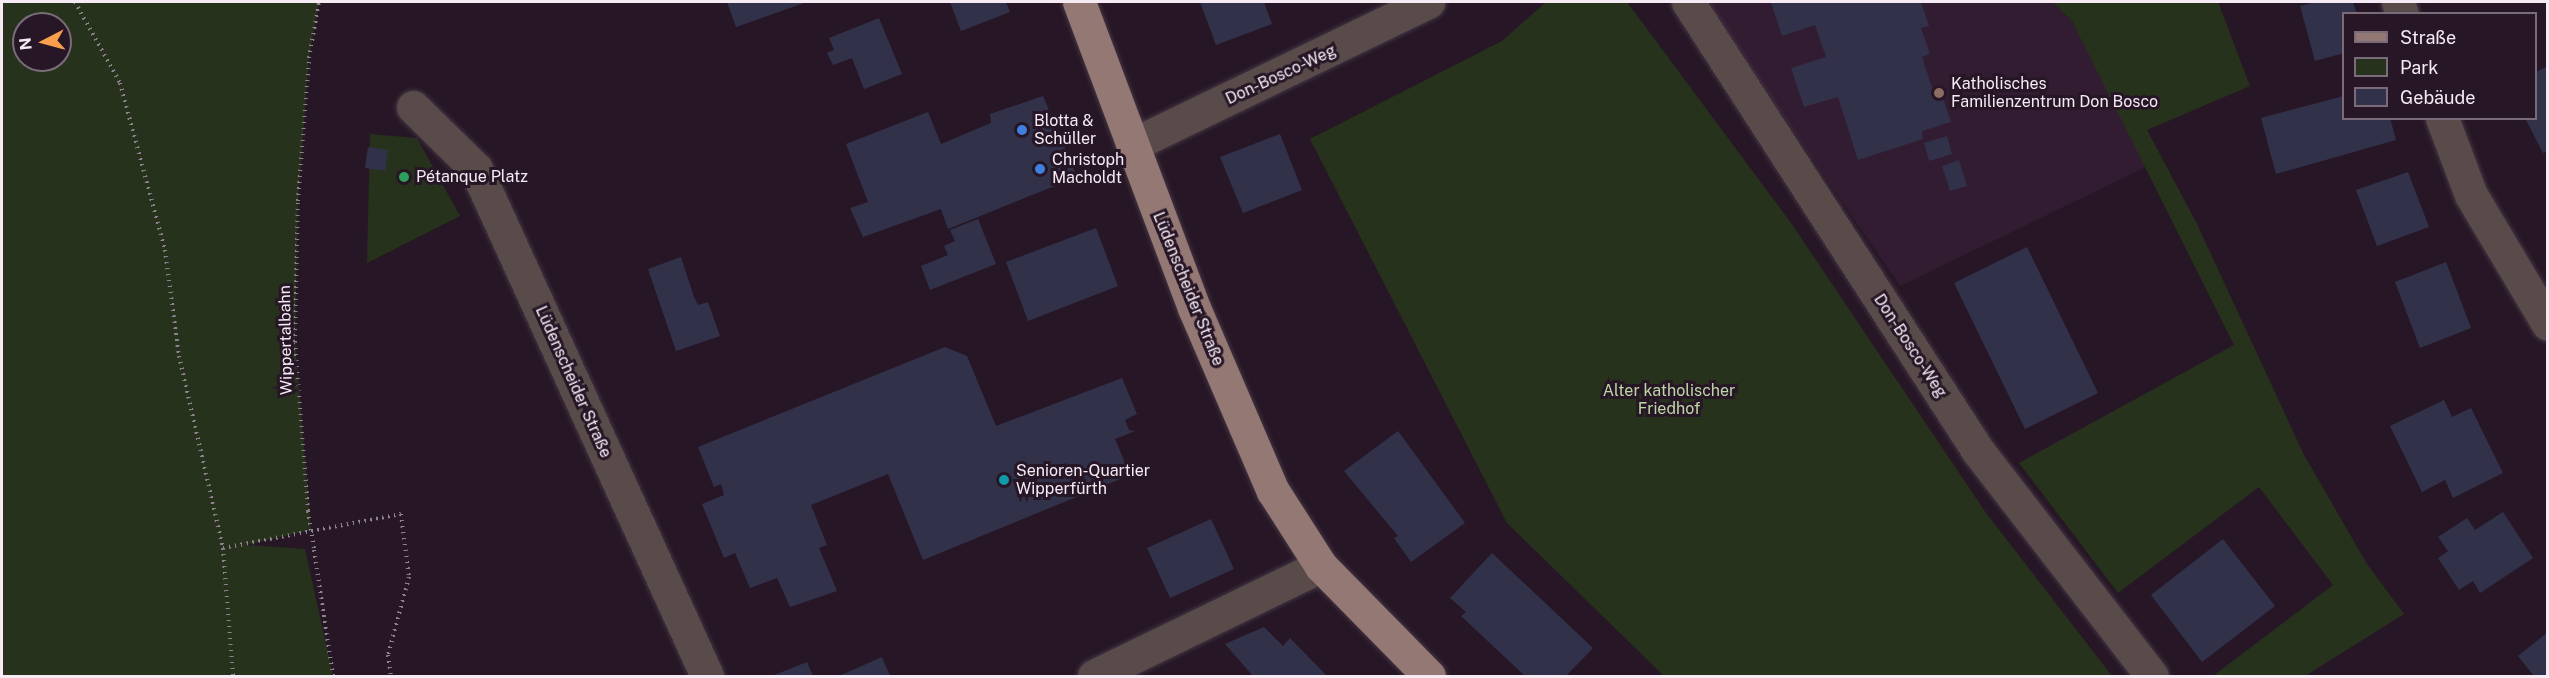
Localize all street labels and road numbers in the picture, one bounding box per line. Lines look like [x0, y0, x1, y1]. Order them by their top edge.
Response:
street label: Don-Bosco-Weg [1223, 41, 1339, 109]
street label: Lüdenscheider Straße [1148, 209, 1228, 369]
street label: Wippertalbahn [275, 285, 297, 395]
street label: Don-Bosco-Weg [1869, 291, 1951, 401]
street label: Lüdenscheider Straße [531, 303, 615, 461]

